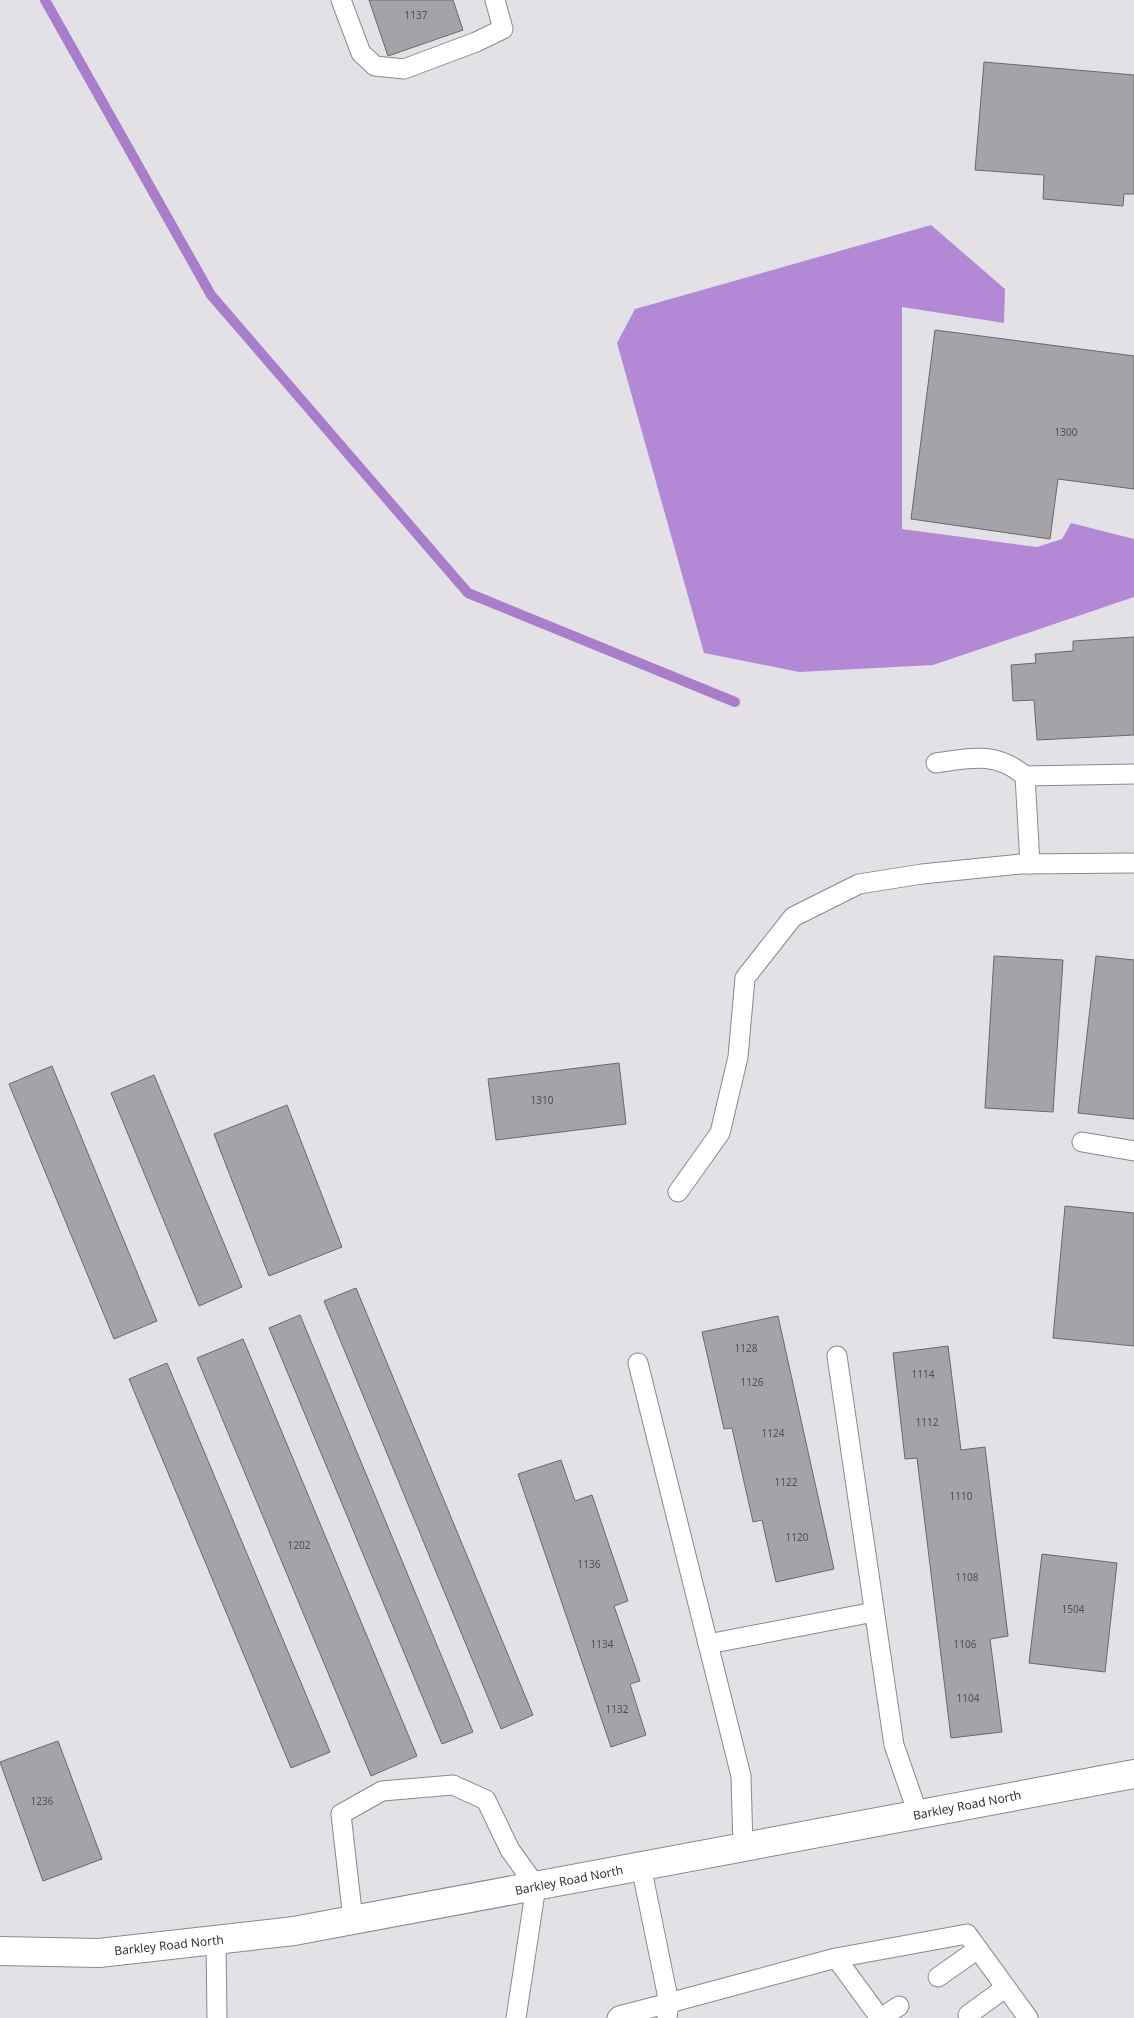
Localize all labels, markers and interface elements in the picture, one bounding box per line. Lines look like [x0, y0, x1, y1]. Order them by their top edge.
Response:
house number: 1137 [405, 8, 428, 22]
house number: 1300 [1055, 425, 1078, 439]
house number: 1310 [531, 1093, 554, 1107]
house number: 1128 [735, 1341, 758, 1355]
house number: 1114 [912, 1367, 935, 1381]
house number: 1126 [741, 1375, 764, 1389]
house number: 1112 [916, 1415, 939, 1429]
house number: 1124 [762, 1426, 785, 1440]
house number: 1122 [775, 1475, 798, 1489]
house number: 1110 [950, 1489, 973, 1503]
house number: 1120 [786, 1530, 809, 1544]
house number: 1202 [288, 1538, 311, 1552]
house number: 1136 [578, 1557, 601, 1571]
house number: 1108 [956, 1570, 979, 1584]
house number: 1504 [1062, 1602, 1085, 1616]
house number: 1134 [591, 1637, 614, 1651]
house number: 1106 [954, 1637, 977, 1651]
house number: 1104 [957, 1691, 980, 1705]
house number: 1132 [606, 1702, 629, 1716]
street label: Barkley Road North [911, 1786, 1023, 1824]
house number: 1236 [31, 1794, 54, 1808]
street label: Barkley Road North [513, 1861, 625, 1899]
street label: Barkley Road North [114, 1931, 224, 1959]

